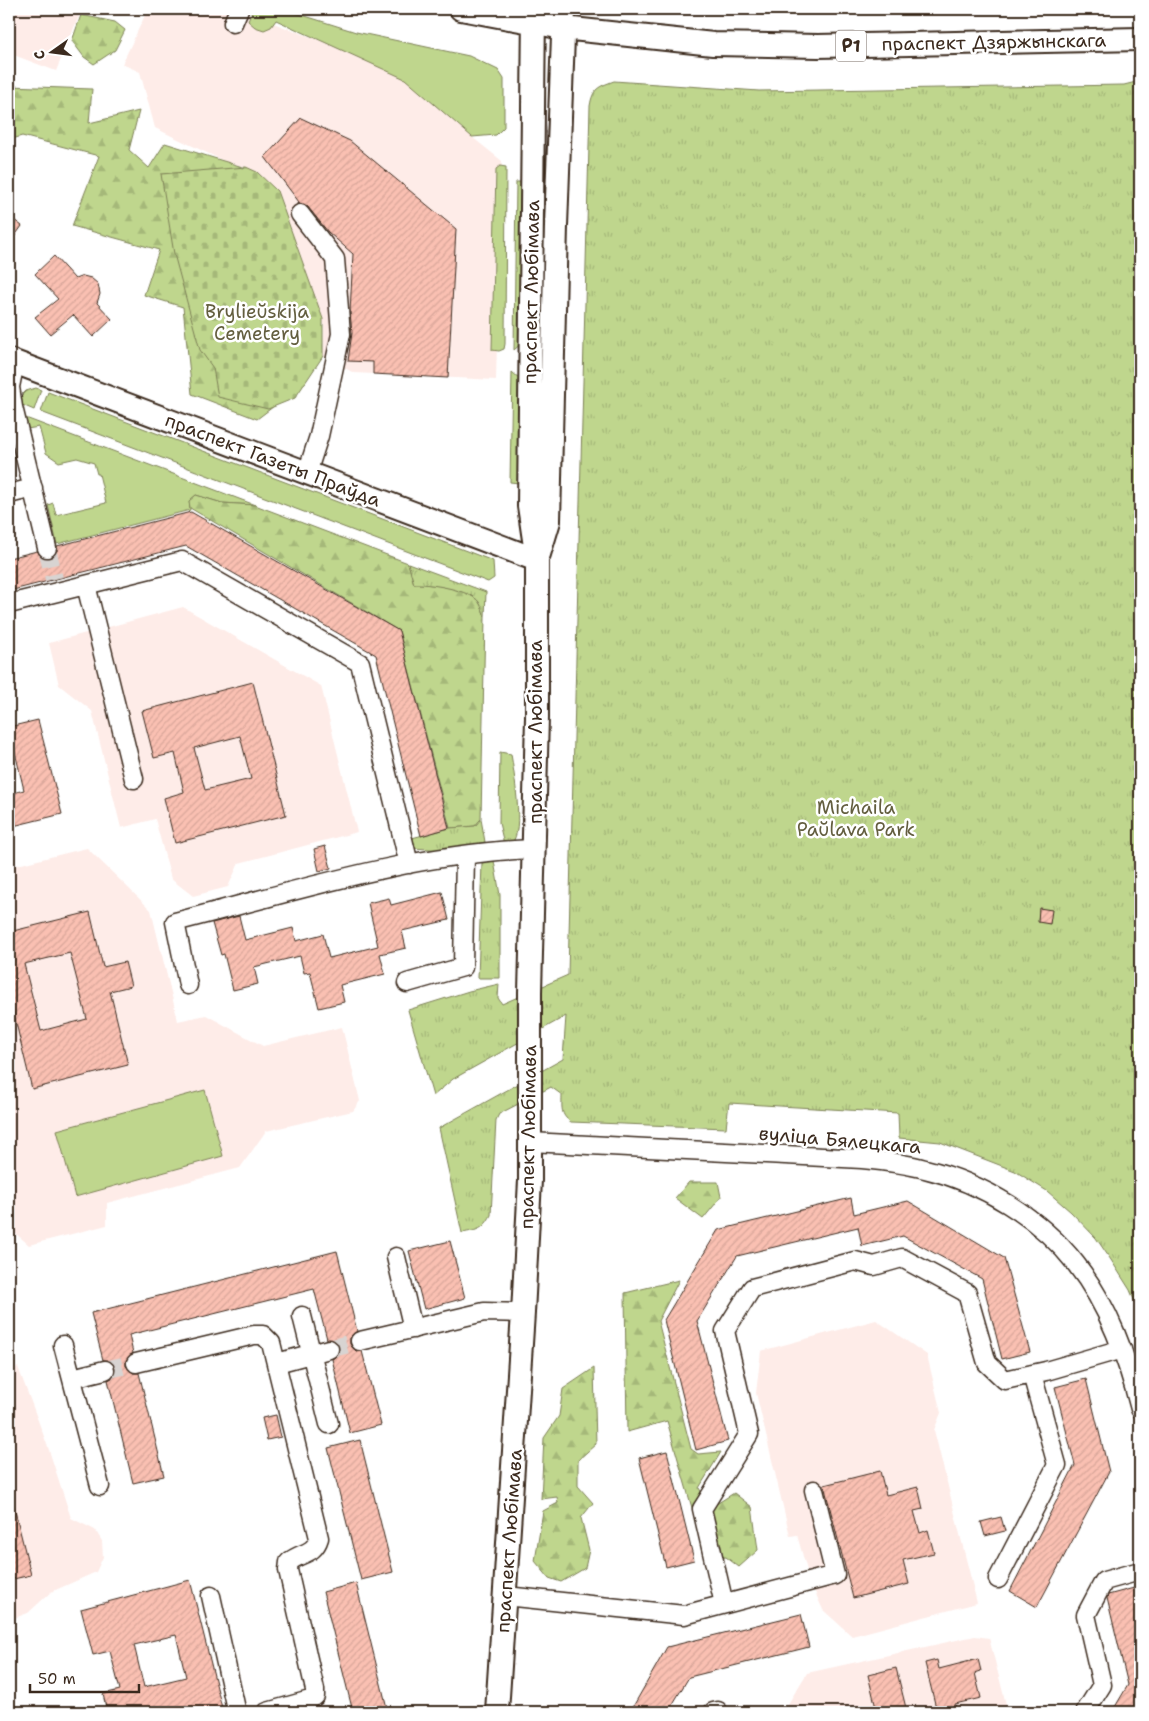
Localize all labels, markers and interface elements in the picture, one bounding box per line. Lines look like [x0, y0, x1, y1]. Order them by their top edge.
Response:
north arrow [28, 28, 78, 78]
street label: праспект Дзяржынскага [881, 28, 1107, 56]
road number: Р1 [836, 30, 866, 61]
text: С [30, 49, 49, 61]
street label: праспект Любімава [517, 200, 545, 384]
park label: Brylieŭskija Cemetery [205, 299, 309, 346]
street label: праспект Газеты Праўда [162, 407, 384, 513]
street label: праспект Любімава [523, 640, 548, 824]
park label: Michaila Paŭlava Park [797, 795, 915, 842]
street label: праспект Любімава [514, 1045, 542, 1229]
street label: вуліца Бялецкага [758, 1120, 922, 1160]
street label: праспект Любімава [490, 1448, 528, 1634]
scale bar [30, 1661, 139, 1693]
text: 50 m [38, 1669, 76, 1689]

